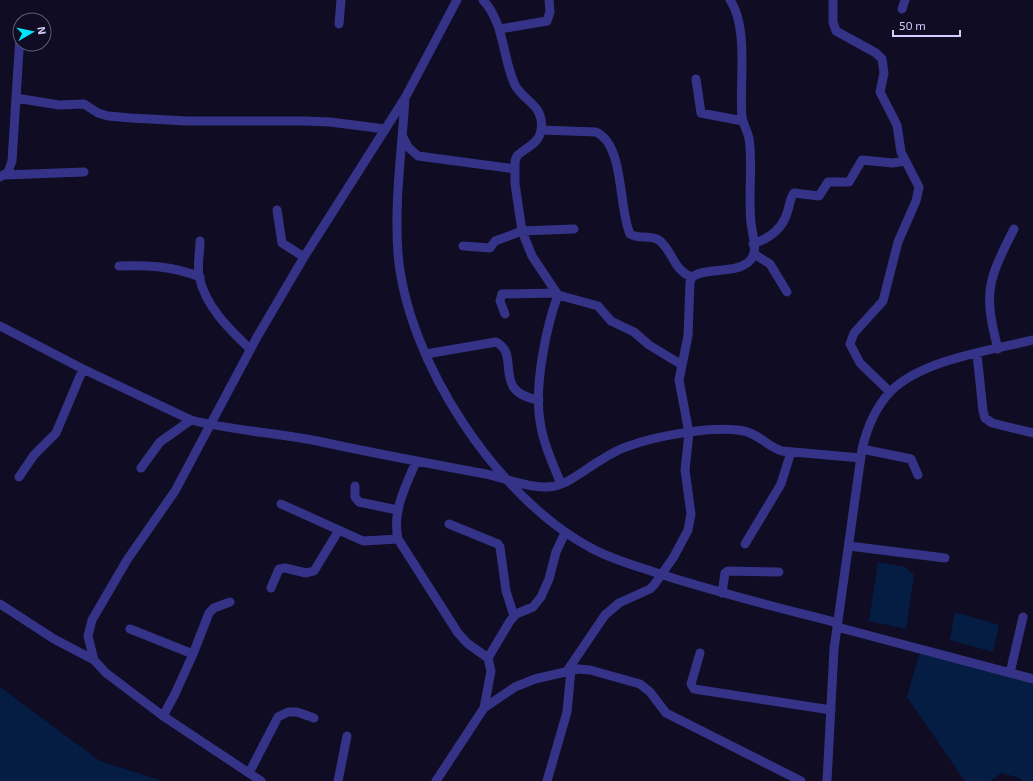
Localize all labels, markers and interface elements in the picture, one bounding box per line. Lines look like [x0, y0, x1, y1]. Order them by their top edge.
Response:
north arrow [12, 12, 52, 52]
scale bar [893, 12, 960, 38]
text: 50 m [899, 18, 926, 32]
text: N [35, 25, 49, 35]

